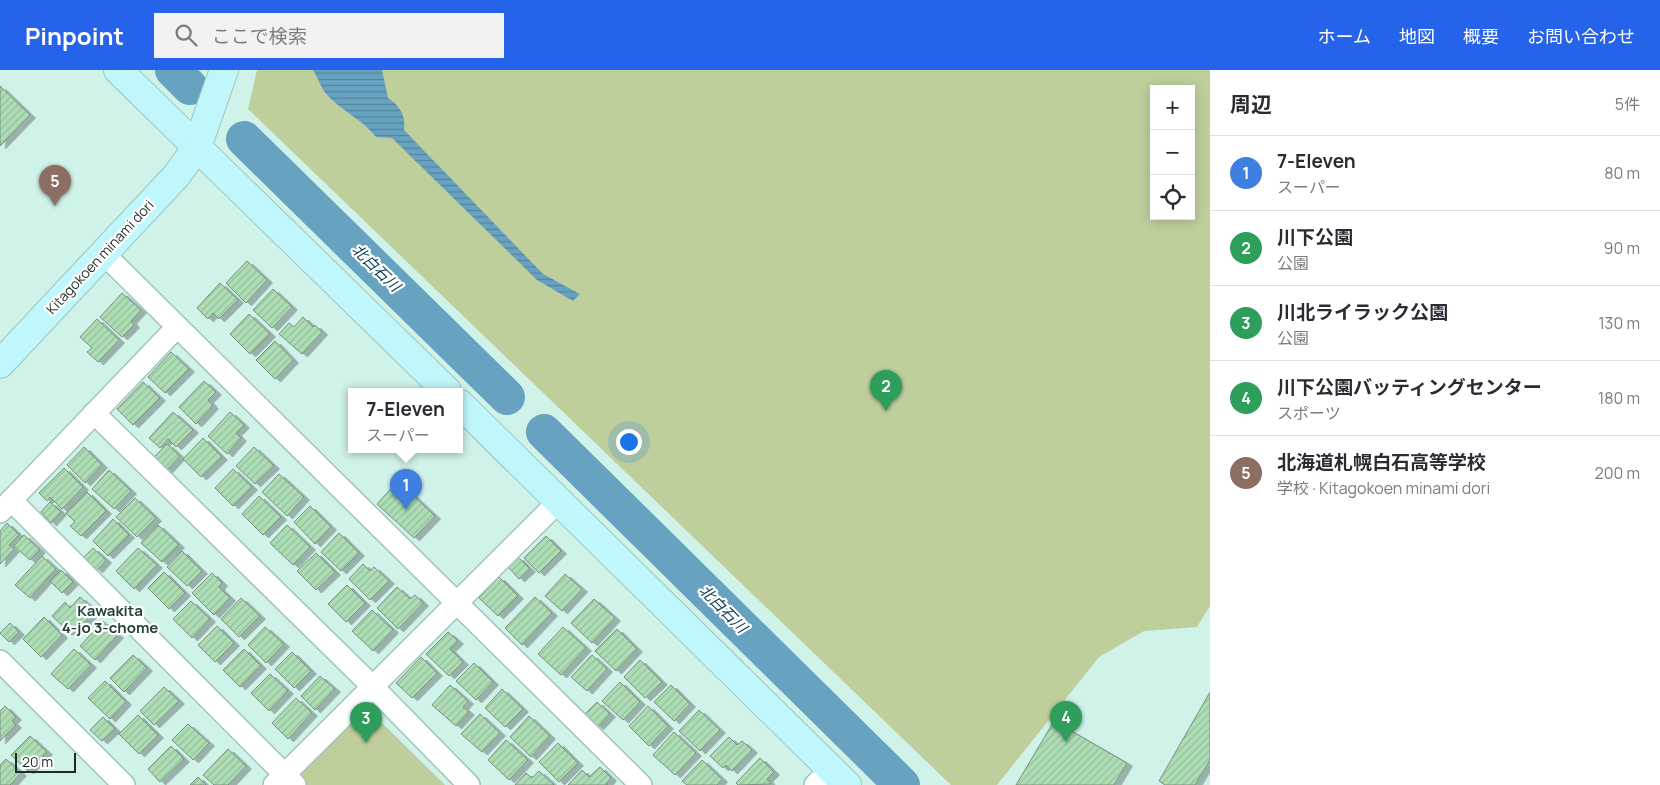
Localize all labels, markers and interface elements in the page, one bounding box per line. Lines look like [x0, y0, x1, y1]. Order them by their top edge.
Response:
search box [154, 13, 504, 58]
text: Pinpoint [25, 19, 124, 52]
icon: search [172, 21, 200, 49]
text: ここで検索 [212, 23, 307, 49]
text: ホーム [1318, 24, 1371, 48]
text: 地図 [1399, 24, 1435, 48]
text: 概要 [1463, 24, 1499, 48]
text: お問い合わせ [1527, 24, 1635, 48]
map controls [1150, 85, 1195, 220]
button: + [1150, 85, 1195, 130]
text: 周辺 [1230, 90, 1272, 118]
text: 5件 [1615, 93, 1640, 115]
button: − [1150, 130, 1195, 175]
text: 7-Eleven [1277, 148, 1356, 174]
text: 1 [1242, 162, 1250, 184]
text: 80 m [1604, 162, 1640, 184]
pin: 5 [39, 165, 71, 206]
button: locate [1150, 175, 1195, 220]
text: スーパー [1277, 176, 1341, 198]
street label: Kitagokoen minami dori [42, 195, 158, 318]
text: 川下公園 [1277, 224, 1353, 250]
text: 2 [1241, 237, 1251, 259]
text: 90 m [1604, 237, 1640, 259]
water label: 北白石川 [347, 239, 407, 297]
text: 公園 [1277, 252, 1309, 274]
text: 川北ライラック公園 [1277, 299, 1448, 325]
text: 3 [1241, 312, 1251, 334]
text: 130 m [1598, 312, 1640, 334]
text: 公園 [1277, 327, 1309, 349]
pin: 2 [870, 370, 902, 411]
text: 川下公園バッティングセンター [1277, 374, 1542, 400]
text: 4 [1241, 387, 1251, 409]
text: 180 m [1598, 387, 1640, 409]
popup [348, 388, 463, 453]
text: 7-Eleven [366, 396, 445, 422]
text: スポーツ [1277, 402, 1341, 424]
text: スーパー [366, 424, 430, 446]
your location [616, 429, 642, 455]
text: 北海道札幌白石高等学校 [1277, 449, 1486, 475]
text: 5 [1241, 462, 1251, 484]
text: 200 m [1595, 462, 1640, 484]
pin: 1 [390, 469, 422, 510]
text: 学校 · Kitagokoen minami dori [1277, 477, 1490, 499]
water label: 北白石川 [695, 580, 753, 639]
district label: Kawakita 4-jo 3-chome [62, 600, 158, 638]
pin: 4 [1050, 701, 1082, 742]
pin: 3 [350, 702, 382, 743]
scale bar [15, 750, 76, 773]
text: 20 m [22, 752, 53, 771]

